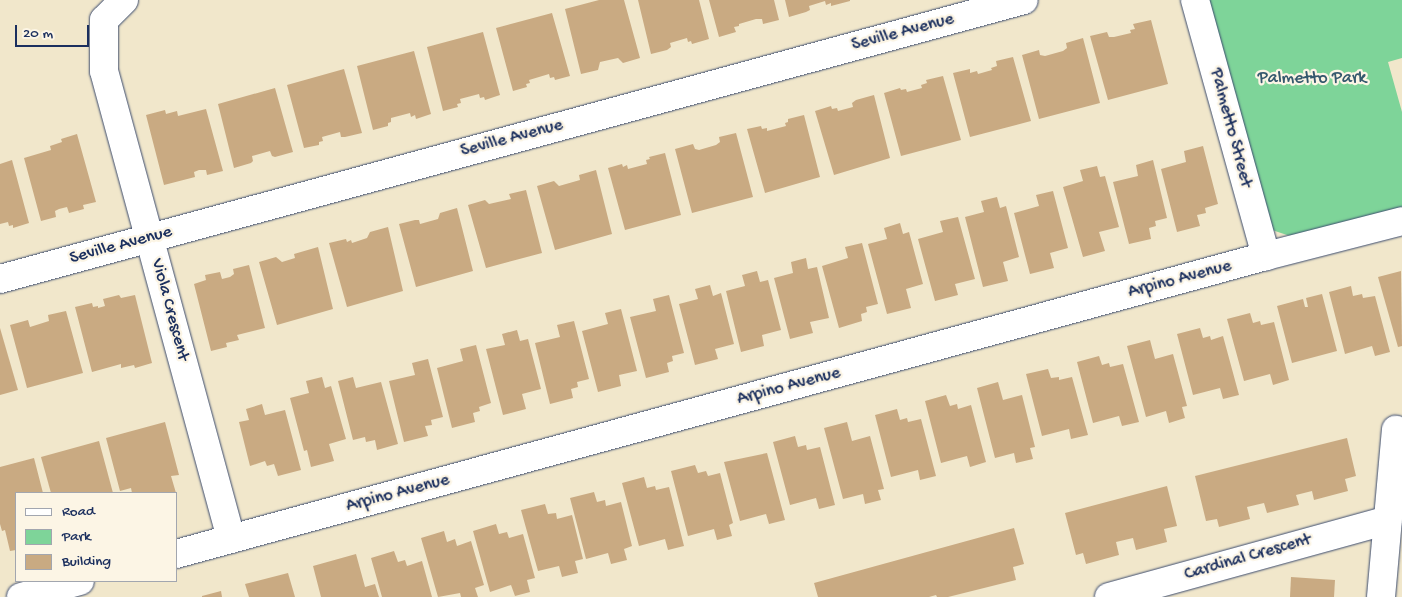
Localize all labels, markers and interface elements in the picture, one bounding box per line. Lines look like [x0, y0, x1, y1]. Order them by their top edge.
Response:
street label: Seville Avenue [849, 9, 957, 57]
scale bar [18, 15, 91, 47]
text: 20 m [23, 25, 53, 43]
street label: Palmetto Street [1204, 66, 1256, 190]
park label: Palmetto Park [1258, 68, 1366, 90]
street label: Seville Avenue [458, 115, 566, 163]
street label: Seville Avenue [67, 222, 175, 270]
street label: Arpino Avenue [1126, 256, 1234, 304]
street label: Viola Crescent [145, 257, 193, 363]
street label: Arpino Avenue [735, 363, 843, 411]
street label: Arpino Avenue [344, 470, 452, 518]
legend [15, 492, 178, 582]
text: Road [62, 503, 95, 521]
text: Park [62, 528, 91, 546]
street label: Cardinal Crescent [1182, 530, 1314, 586]
text: Building [62, 553, 111, 571]

